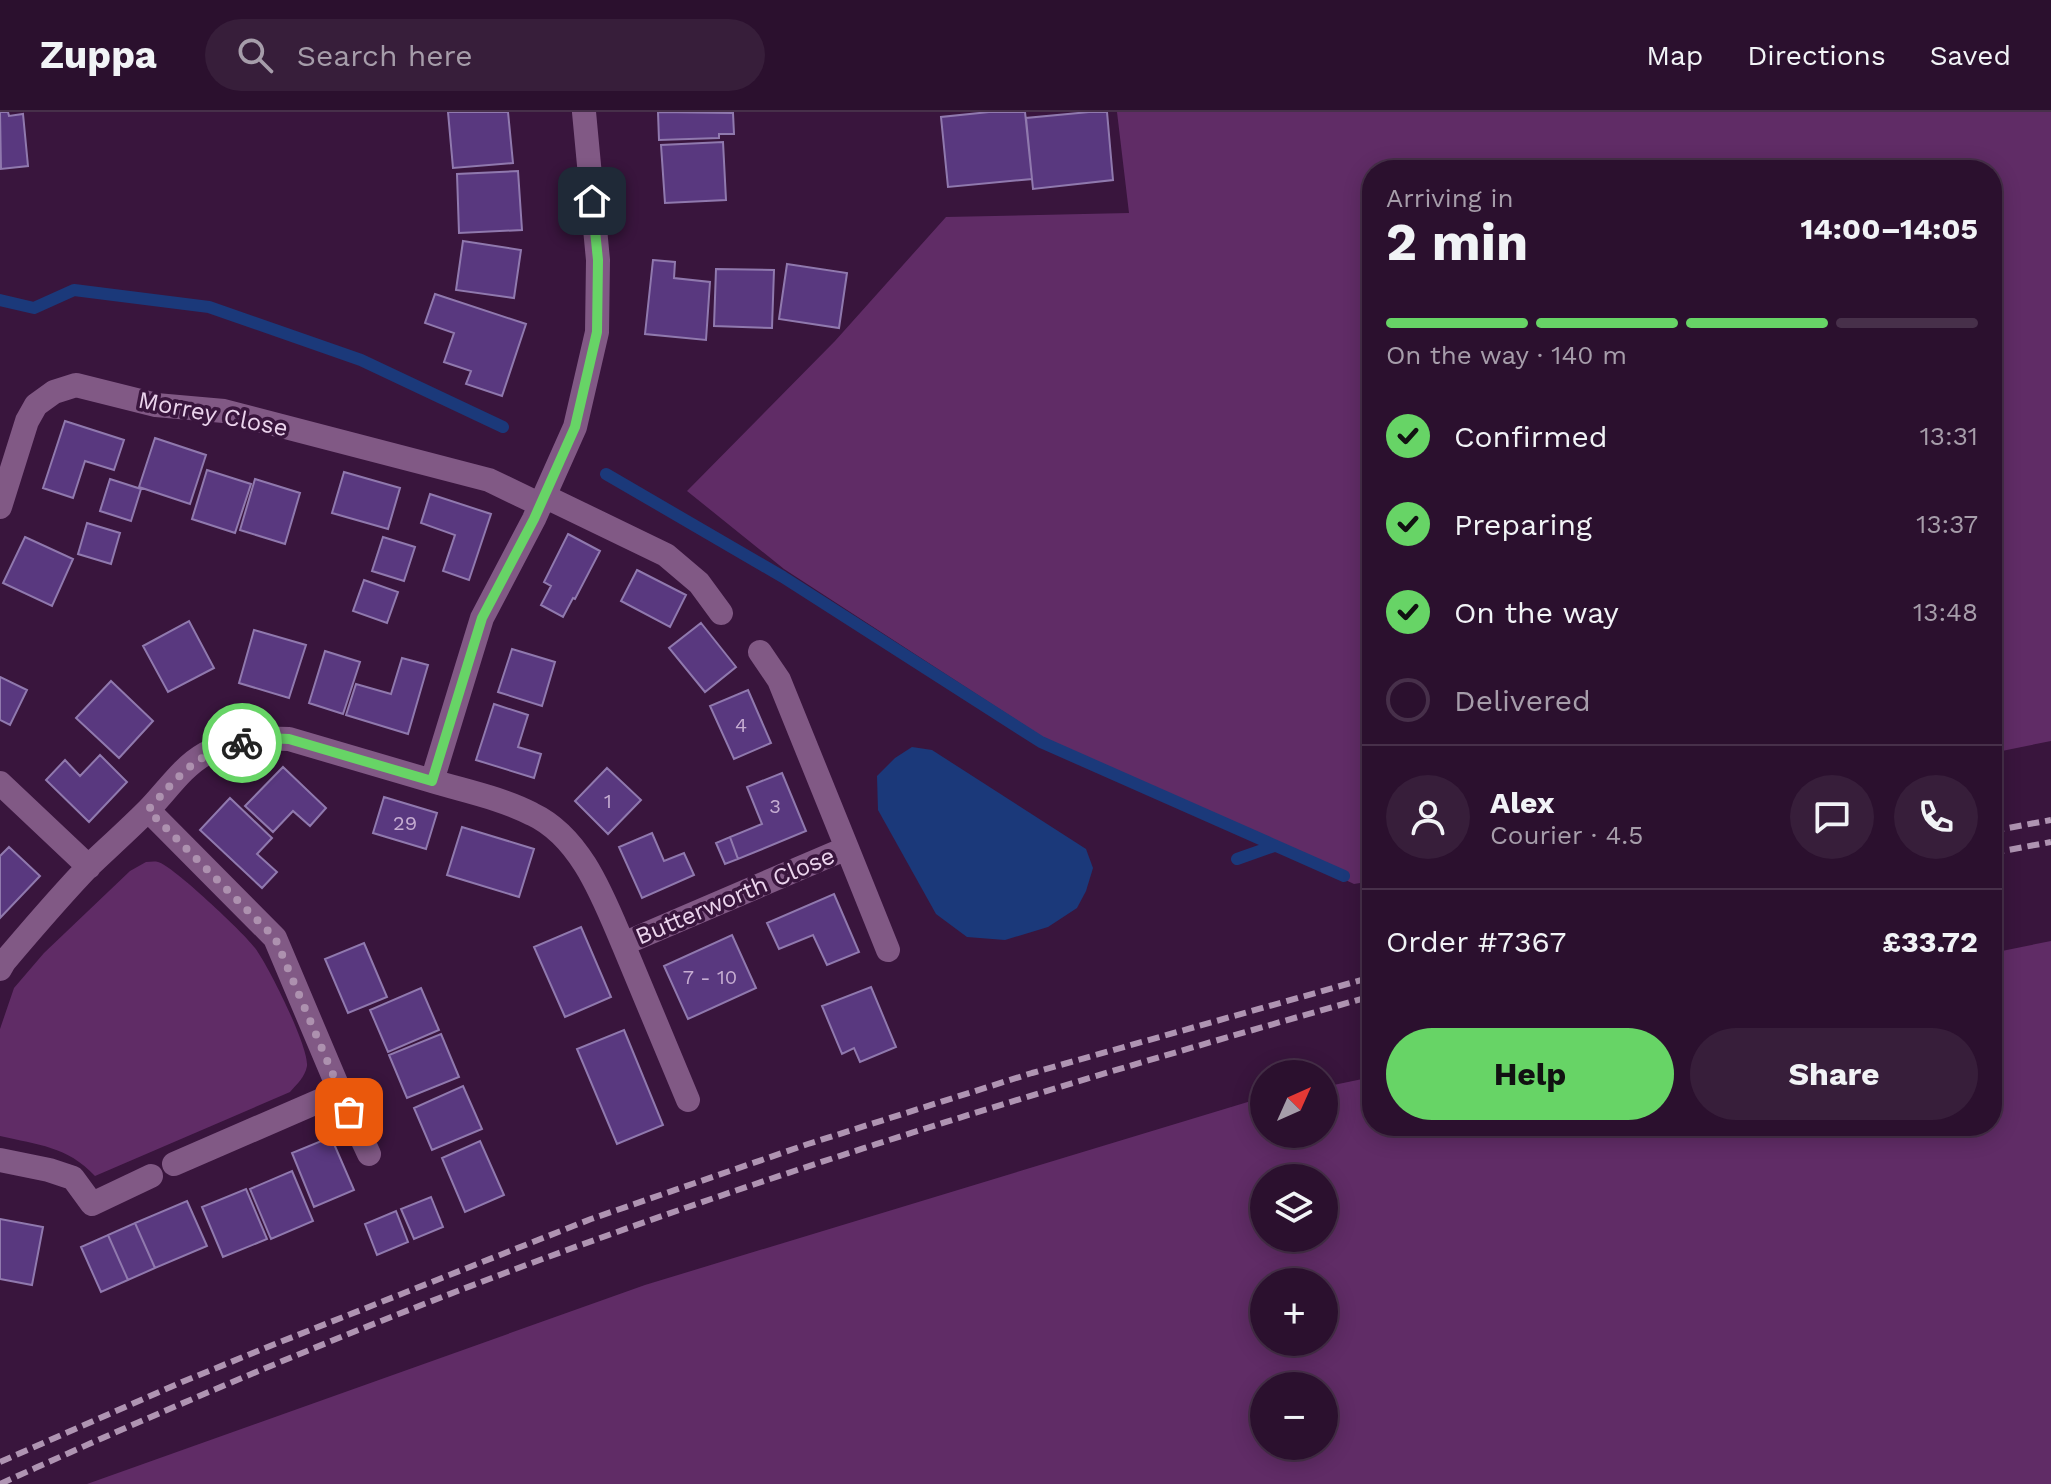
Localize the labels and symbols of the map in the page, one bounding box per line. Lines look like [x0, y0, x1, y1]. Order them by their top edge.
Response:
pin [558, 167, 626, 235]
street label: Morrey Close [136, 386, 290, 442]
courier [202, 703, 282, 783]
house number: 4 [735, 713, 747, 737]
house number: 1 [604, 789, 612, 813]
house number: 3 [769, 794, 781, 818]
house number: 29 [393, 811, 417, 835]
street label: Butterworth Close [631, 841, 839, 951]
house number: 7 - 10 [683, 965, 737, 989]
north arrow [1250, 1060, 1338, 1148]
pin [315, 1078, 383, 1146]

